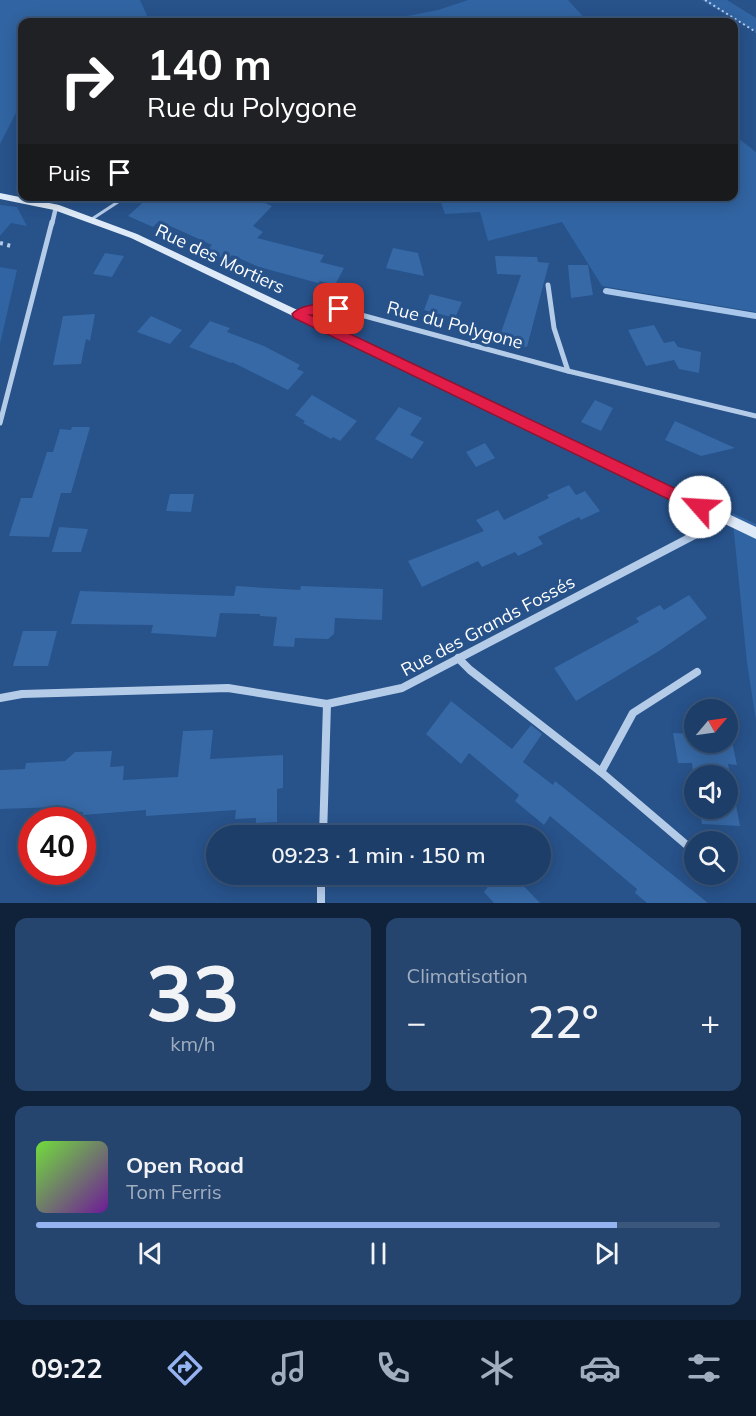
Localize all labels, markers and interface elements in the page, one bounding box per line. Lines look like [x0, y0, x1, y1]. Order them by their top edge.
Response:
text: 140 m [147, 38, 272, 91]
icon: right [48, 42, 126, 120]
text: Rue du Polygone [147, 90, 357, 124]
icon: arrive [103, 156, 136, 189]
text: Puis [48, 159, 91, 187]
street label: Rue des Mortiers [152, 219, 289, 299]
pin [313, 283, 364, 334]
icon: arrive [322, 292, 355, 325]
street label: Rue du Polygone [385, 295, 526, 354]
position arrow [668, 475, 732, 539]
street label: Rue des Grands Fossés [397, 570, 579, 681]
north arrow [684, 699, 738, 753]
map controls [684, 699, 738, 885]
button: sound [684, 765, 738, 819]
speed limit sign: 40 [18, 807, 96, 885]
button: search [684, 831, 738, 885]
text: 09:23 · 1 min · 150 m [271, 841, 486, 869]
text: 33 [146, 943, 240, 1041]
text: Climatisation [407, 963, 528, 988]
text: 22° [528, 993, 599, 1049]
text: − [407, 1001, 426, 1042]
text: + [700, 1001, 720, 1042]
text: km/h [170, 1031, 215, 1056]
text: Open Road [126, 1151, 244, 1179]
text: Tom Ferris [126, 1179, 222, 1204]
icon: previous [134, 1237, 167, 1270]
icon: pause [362, 1237, 395, 1270]
icon: next [590, 1237, 623, 1270]
icon: directions [164, 1347, 206, 1389]
icon: music [268, 1347, 310, 1389]
icon: phone [372, 1347, 414, 1389]
icon: climate [476, 1347, 518, 1389]
icon: car [579, 1347, 621, 1389]
icon: filters [683, 1347, 725, 1389]
text: 09:22 [31, 1351, 102, 1385]

